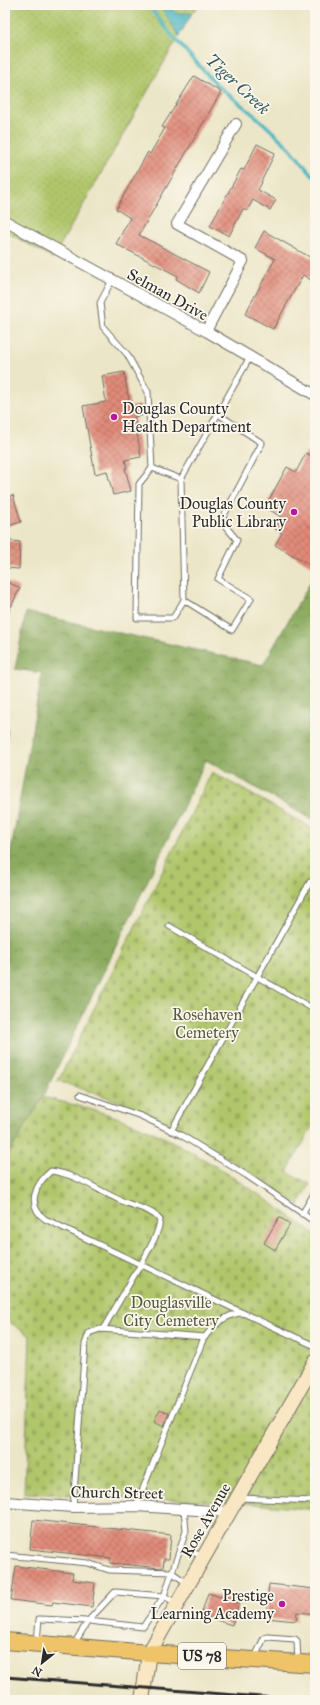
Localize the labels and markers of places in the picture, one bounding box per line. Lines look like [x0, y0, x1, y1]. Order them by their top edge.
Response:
place label: Douglas County Health Department [122, 399, 252, 436]
marker: Douglas County Health Department [109, 412, 119, 422]
place label: Douglas County Public Library [179, 494, 287, 531]
marker: Douglas County Public Library [289, 507, 299, 517]
place label: Prestige Learning Academy [151, 1586, 275, 1624]
marker: Prestige Learning Academy [277, 1599, 287, 1609]

